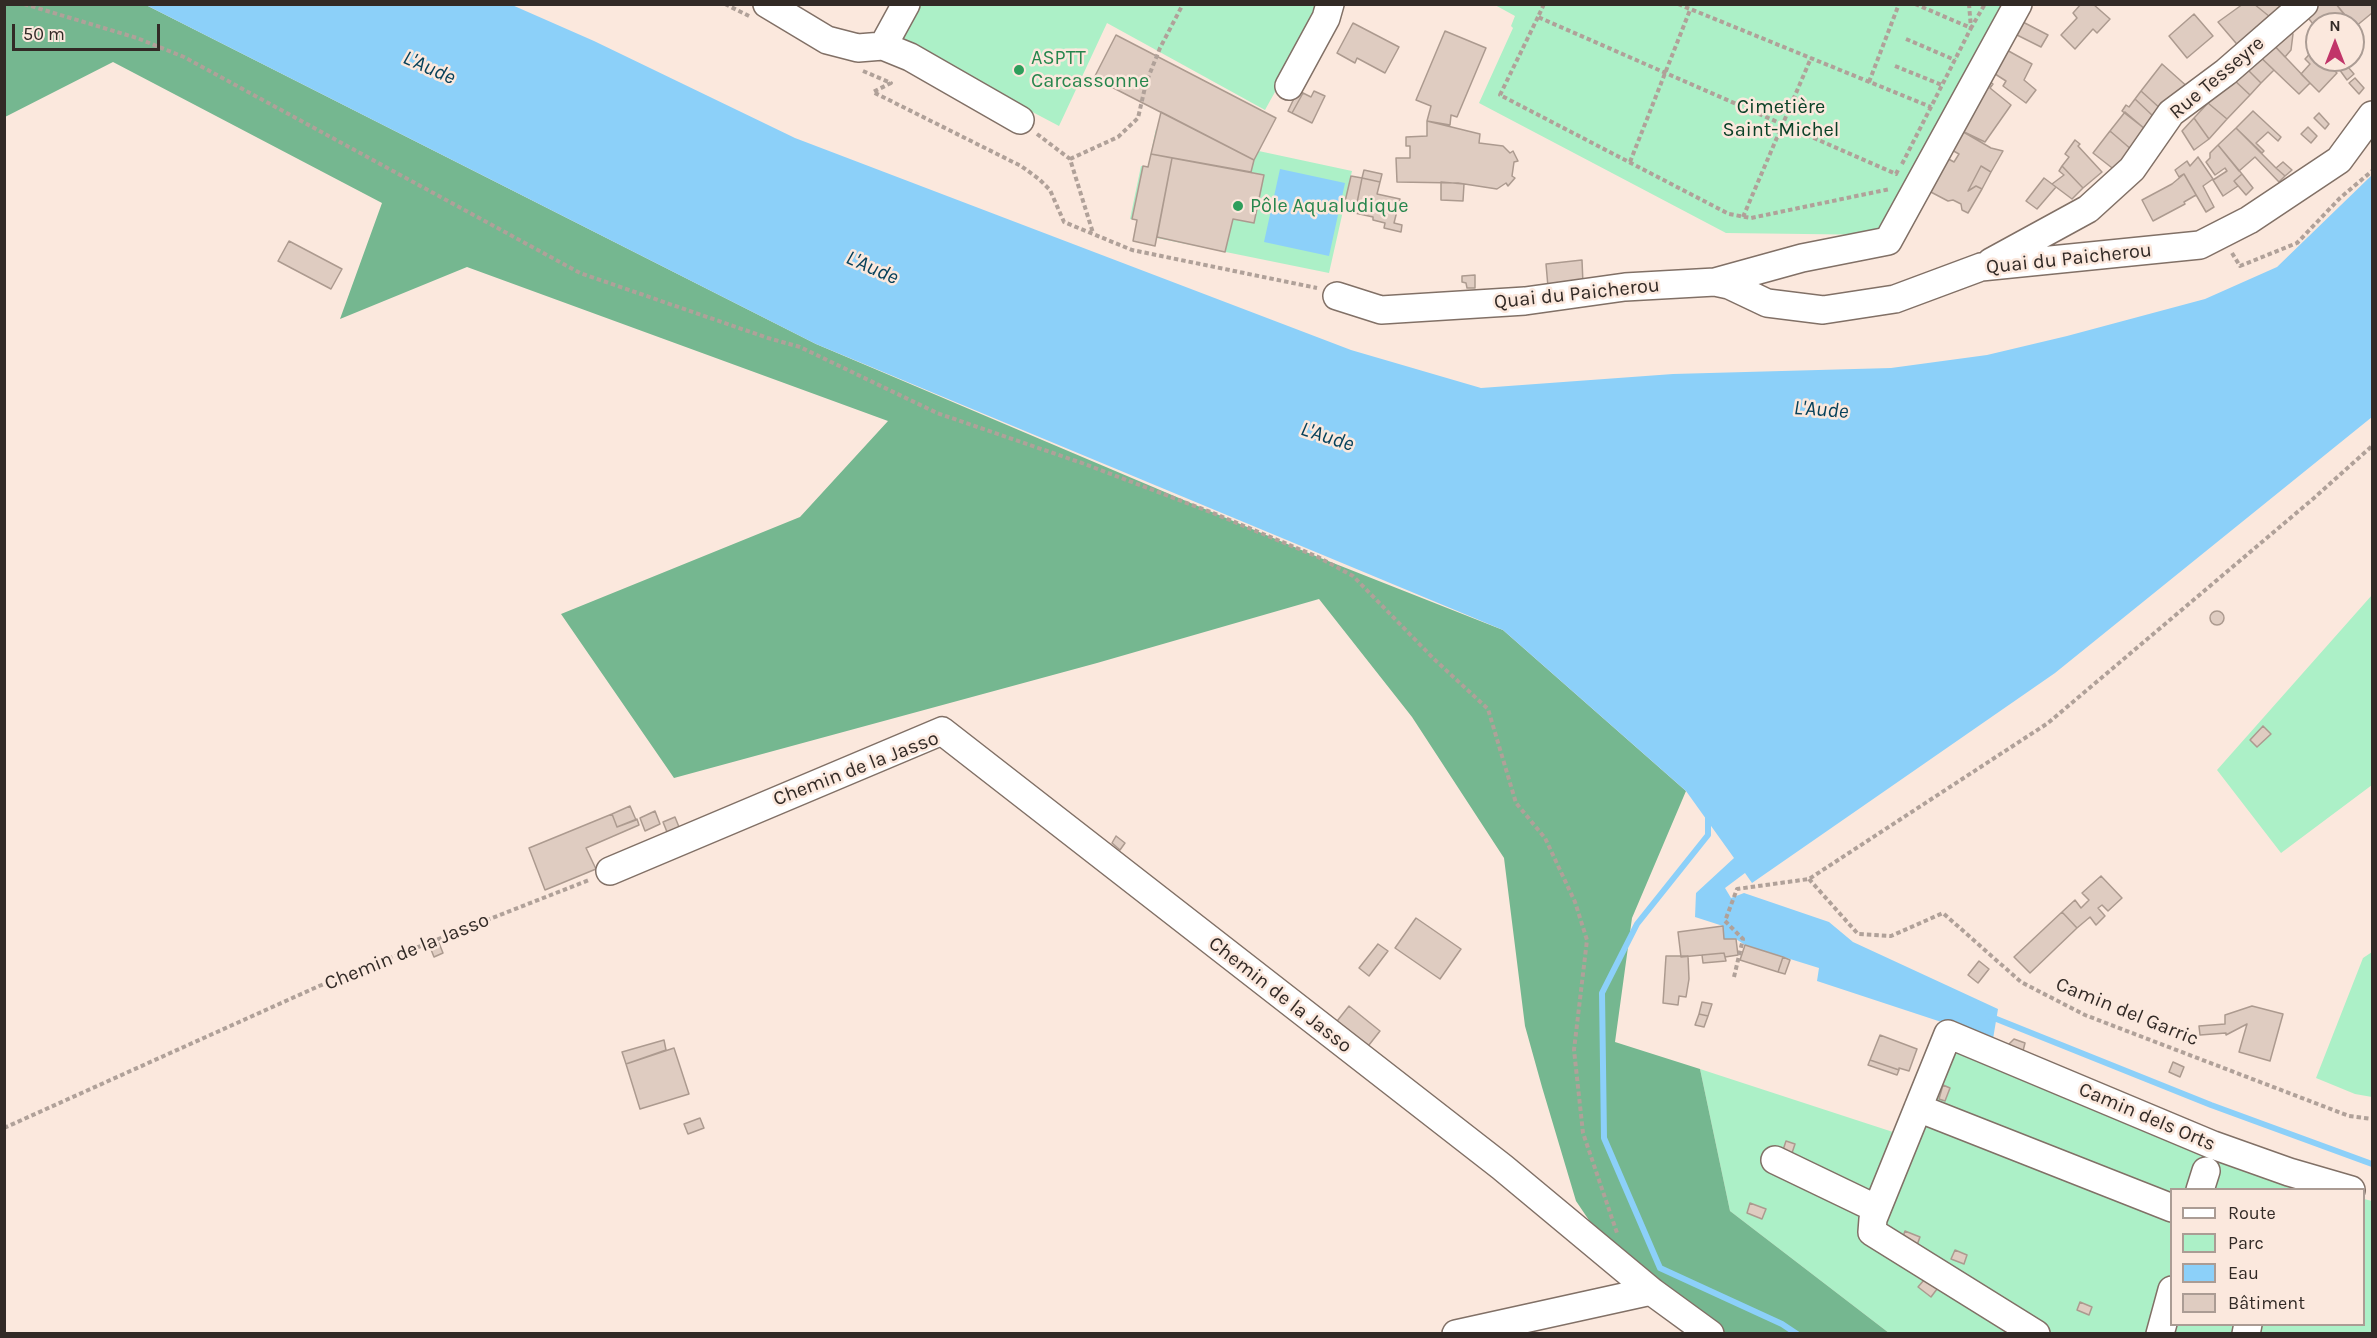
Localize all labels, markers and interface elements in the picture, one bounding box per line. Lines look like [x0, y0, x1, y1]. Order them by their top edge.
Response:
scale bar [15, 12, 164, 50]
north arrow [2305, 12, 2365, 72]
text: N [2329, 16, 2341, 35]
text: 50 m [23, 23, 65, 45]
street label: Rue Tesseyre [2165, 31, 2269, 125]
water label: L'Aude [399, 45, 459, 91]
place label: ASPTT Carcassonne [1031, 46, 1149, 93]
marker: ASPTT Carcassonne [1012, 63, 1026, 77]
park label: Cimetière Saint-Michel [1723, 95, 1839, 142]
place label: Pôle Aqualudique [1250, 194, 1409, 218]
marker: Pôle Aqualudique [1231, 199, 1245, 213]
street label: Quai du Paicherou [1985, 238, 2153, 280]
water label: L'Aude [842, 245, 902, 291]
street label: Quai du Paicherou [1493, 273, 1661, 315]
water label: L'Aude [1793, 396, 1849, 424]
water label: L'Aude [1297, 417, 1357, 457]
street label: Chemin de la Jasso [770, 726, 942, 812]
street label: Chemin de la Jasso [321, 908, 493, 996]
street label: Chemin de la Jasso [1204, 932, 1356, 1058]
street label: Camin del Garric [2052, 972, 2202, 1052]
street label: Camin dels Orts [2075, 1077, 2219, 1157]
legend [2170, 1188, 2365, 1326]
text: Route [2228, 1202, 2276, 1224]
text: Parc [2228, 1232, 2264, 1254]
text: Eau [2228, 1262, 2259, 1284]
text: Bâtiment [2228, 1292, 2305, 1314]

